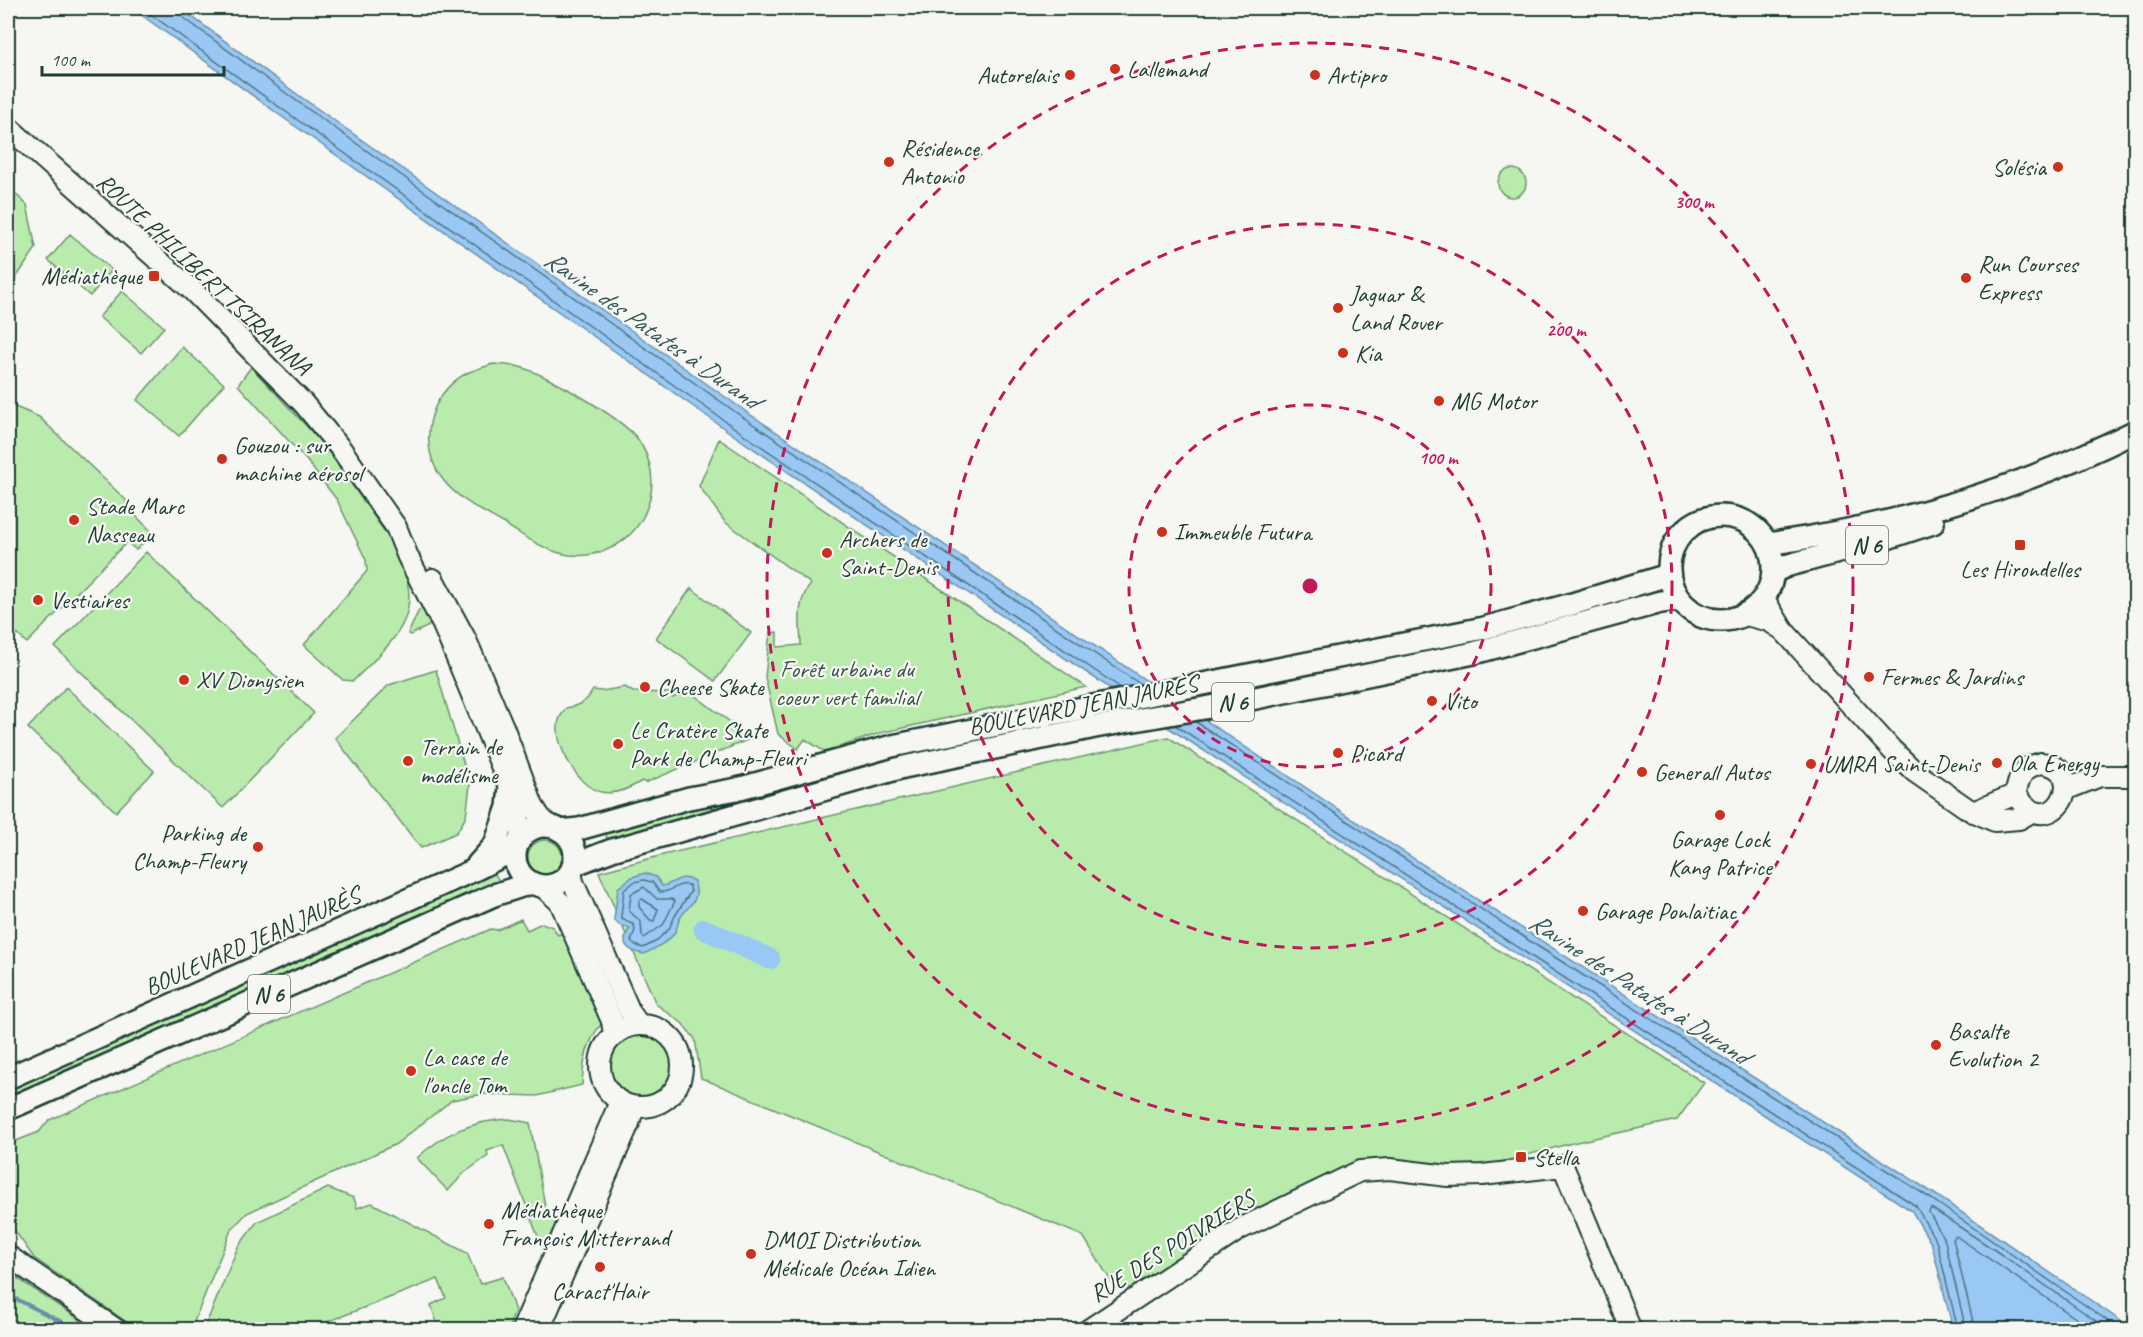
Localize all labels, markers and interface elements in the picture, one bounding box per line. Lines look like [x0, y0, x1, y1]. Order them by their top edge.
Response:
scale bar [42, 39, 224, 77]
text: 100 m [51, 49, 92, 71]
place label: Lallemand [1127, 54, 1211, 84]
place label: Autorelais [977, 60, 1061, 90]
place label: Artipro [1327, 60, 1389, 90]
marker: Lallemand [1108, 62, 1122, 76]
marker: Autorelais [1063, 68, 1077, 82]
marker: Artipro [1308, 68, 1322, 82]
place label: Résidence Antonio [901, 133, 981, 191]
place label: Solésia [1992, 152, 2047, 182]
marker: Résidence Antonio [882, 155, 896, 169]
marker: Solésia [2051, 160, 2065, 174]
street label: ROUTE PHILIBERT TSIRANANA [90, 167, 318, 382]
text: 300 m [1675, 191, 1715, 213]
water label: Ravine des Patates à Durand [538, 243, 772, 421]
place label: Run Courses Express [1978, 249, 2080, 307]
place label: Médiathèque [41, 261, 144, 291]
marker: Médiathèque [147, 269, 161, 283]
marker: Run Courses Express [1959, 271, 1973, 285]
place label: Jaguar & Land Rover [1349, 279, 1444, 337]
marker: Jaguar & Land Rover [1331, 301, 1345, 315]
text: 200 m [1547, 319, 1587, 341]
place label: Kia [1355, 338, 1383, 368]
marker: Kia [1336, 346, 1350, 360]
place label: MG Motor [1451, 386, 1539, 416]
marker: MG Motor [1432, 394, 1446, 408]
place label: Gouzou : sur machine aérosol [234, 430, 366, 488]
text: 100 m [1419, 447, 1459, 469]
marker: Gouzou : sur machine aérosol [215, 452, 229, 466]
place label: Stade Marc Nasseau [86, 491, 185, 549]
marker: Stade Marc Nasseau [67, 513, 81, 527]
place label: Immeuble Futura [1174, 517, 1314, 547]
place label: Archers de Saint-Denis [839, 524, 939, 582]
marker: Immeuble Futura [1155, 525, 1169, 539]
road number: N 6 [1846, 526, 1888, 564]
marker: Les Hirondelles [2013, 538, 2027, 552]
marker: Archers de Saint-Denis [820, 546, 834, 560]
place label: Les Hirondelles [1960, 554, 2082, 584]
centre of rings [1300, 576, 1320, 596]
place label: Vestiaires [50, 585, 131, 615]
marker: Vestiaires [31, 593, 45, 607]
park label: Forêt urbaine du coeur vert familial [775, 654, 922, 712]
place label: Fermes & Jardins [1881, 662, 2026, 692]
place label: XV Dionysien [196, 665, 304, 695]
street label: BOULEVARD JEAN JAURÈS [966, 667, 1204, 742]
marker: Fermes & Jardins [1862, 670, 1876, 684]
place label: Cheese Skate [657, 672, 766, 702]
marker: XV Dionysien [177, 673, 191, 687]
marker: Cheese Skate [638, 680, 652, 694]
road number: N 6 [1212, 683, 1254, 721]
place label: Vito [1444, 686, 1479, 716]
marker: Vito [1425, 694, 1439, 708]
place label: Le Cratère Skate Park de Champ-Fleuri [630, 715, 810, 773]
place label: Terrain de modélisme [420, 732, 504, 790]
marker: Le Cratère Skate Park de Champ-Fleuri [611, 737, 625, 751]
place label: Picard [1350, 738, 1406, 768]
marker: Picard [1331, 746, 1345, 760]
place label: Ola Energy [2009, 748, 2100, 778]
place label: UMRA Saint-Denis [1823, 749, 1982, 779]
marker: Terrain de modélisme [401, 754, 415, 768]
marker: Ola Energy [1990, 756, 2004, 770]
place label: Generall Autos [1654, 757, 1772, 787]
marker: UMRA Saint-Denis [1804, 757, 1818, 771]
marker: Generall Autos [1635, 765, 1649, 779]
marker: Garage Lock Kang Patrice [1713, 808, 1727, 822]
place label: Parking de Champ-Fleury [133, 818, 248, 876]
place label: Garage Lock Kang Patrice [1668, 824, 1774, 882]
marker: Parking de Champ-Fleury [251, 840, 265, 854]
street label: BOULEVARD JEAN JAURÈS [140, 878, 368, 1002]
place label: Garage Ponlaitiac [1595, 896, 1737, 926]
marker: Garage Ponlaitiac [1576, 904, 1590, 918]
water label: Ravine des Patates à Durand [1523, 905, 1761, 1076]
road number: N 6 [248, 975, 290, 1013]
place label: Basalte Evolution 2 [1948, 1016, 2040, 1074]
marker: Basalte Evolution 2 [1929, 1038, 1943, 1052]
place label: La case de l'oncle Tom [423, 1042, 509, 1100]
marker: La case de l'oncle Tom [404, 1064, 418, 1078]
place label: Stella [1533, 1142, 1580, 1172]
marker: Stella [1514, 1150, 1528, 1164]
street label: RUE DES POIVRIERS [1084, 1181, 1263, 1309]
place label: Médiathèque François Mitterrand [501, 1195, 673, 1253]
marker: Médiathèque François Mitterrand [482, 1217, 496, 1231]
place label: DMOI Distribution Médicale Océan Idien [763, 1225, 936, 1283]
marker: DMOI Distribution Médicale Océan Idien [744, 1247, 758, 1261]
marker: Caract'Hair [593, 1260, 607, 1274]
place label: Caract'Hair [552, 1276, 651, 1306]

